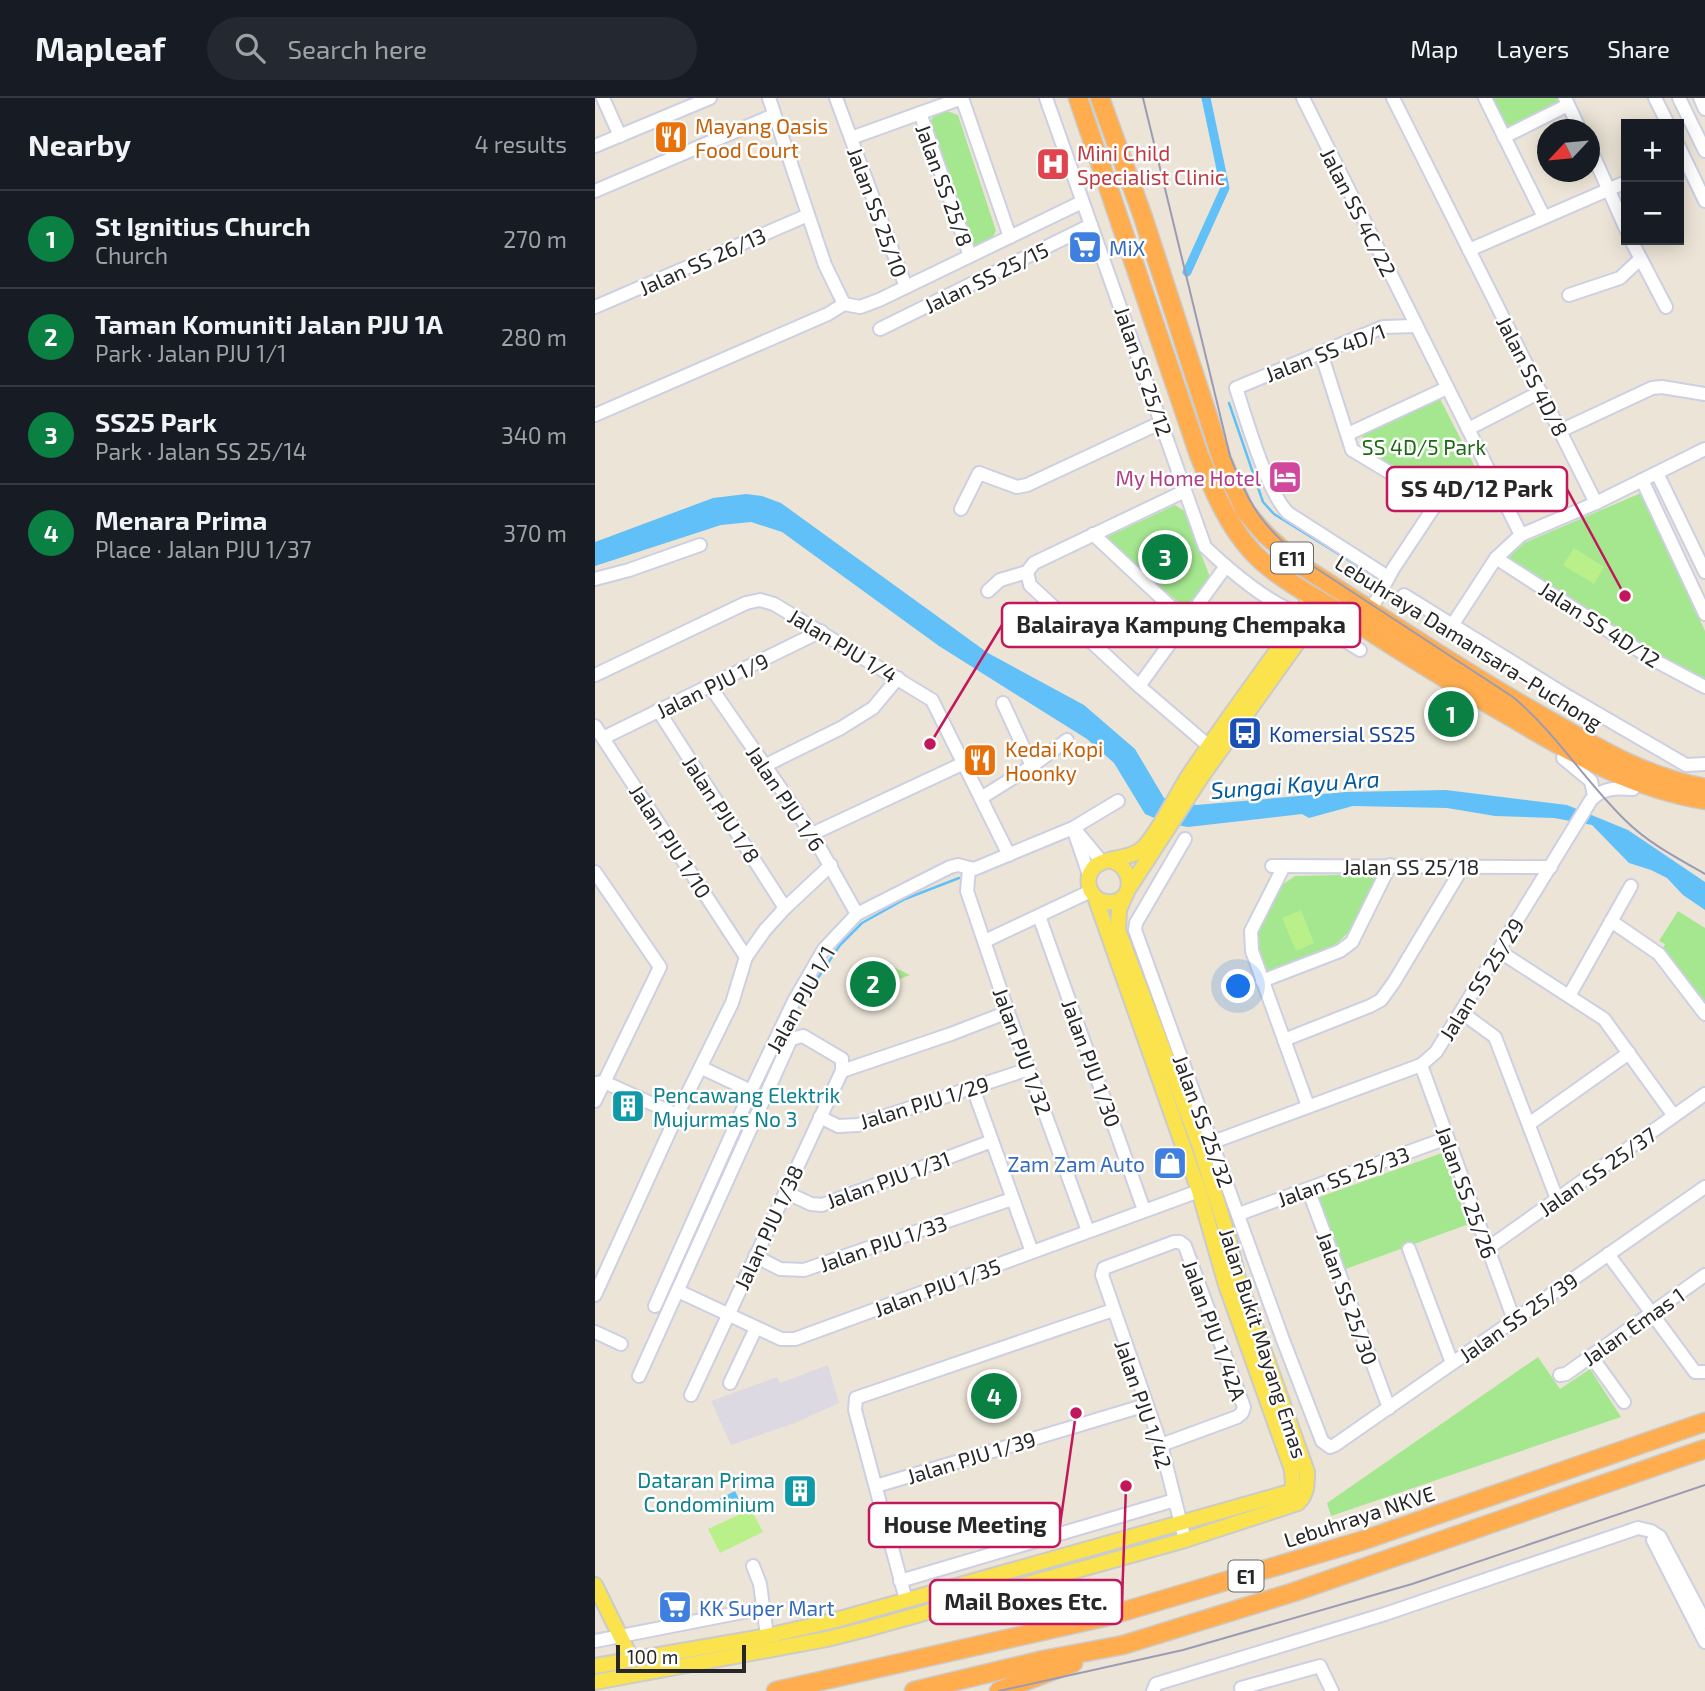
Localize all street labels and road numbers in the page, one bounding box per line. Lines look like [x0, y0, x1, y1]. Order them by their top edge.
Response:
street label: Jalan SS 25/8 [911, 120, 979, 250]
street label: Jalan SS 25/10 [843, 144, 913, 280]
street label: Jalan SS 4C/22 [1316, 144, 1402, 280]
street label: Jalan SS 26/13 [635, 222, 769, 300]
street label: Jalan SS 25/15 [920, 236, 1052, 318]
street label: Jalan SS 25/12 [1110, 303, 1178, 439]
street label: Jalan SS 4D/8 [1492, 312, 1574, 440]
street label: Jalan SS 4D/1 [1261, 318, 1389, 386]
road number: E11 [1271, 542, 1313, 573]
street label: Lebuhraya Damansara–Puchong [1331, 549, 1607, 735]
street label: Jalan SS 4D/12 [1535, 576, 1665, 672]
street label: Jalan PJU 1/4 [784, 603, 902, 687]
street label: Jalan PJU 1/9 [652, 647, 772, 723]
street label: Jalan PJU 1/6 [742, 741, 830, 855]
street label: Jalan PJU 1/8 [678, 751, 766, 867]
street label: Jalan PJU 1/10 [625, 779, 717, 903]
street label: Jalan SS 25/18 [1343, 854, 1479, 879]
street label: Jalan SS 25/29 [1433, 913, 1529, 1045]
street label: Jalan PJU 1/1 [760, 941, 840, 1057]
street label: Jalan PJU 1/32 [988, 984, 1058, 1118]
street label: Jalan PJU 1/30 [1057, 996, 1127, 1130]
street label: Jalan SS 25/32 [1168, 1051, 1240, 1191]
street label: Jalan PJU 1/29 [856, 1071, 992, 1133]
street label: Jalan SS 25/37 [1533, 1121, 1661, 1221]
street label: Jalan SS 25/26 [1431, 1122, 1503, 1262]
street label: Jalan SS 25/33 [1273, 1141, 1413, 1211]
street label: Jalan PJU 1/31 [823, 1145, 953, 1213]
street label: Jalan PJU 1/38 [728, 1161, 808, 1293]
street label: Jalan PJU 1/33 [816, 1210, 950, 1276]
street label: Jalan Bukit Mayang Emas [1215, 1225, 1313, 1461]
street label: Jalan SS 25/30 [1312, 1228, 1384, 1368]
street label: Jalan PJU 1/35 [870, 1253, 1004, 1321]
street label: Jalan PJU 1/42A [1178, 1256, 1252, 1404]
street label: Jalan SS 25/39 [1454, 1267, 1582, 1367]
street label: Jalan Emas 1 [1577, 1282, 1689, 1370]
street label: Jalan PJU 1/42 [1110, 1336, 1178, 1472]
street label: Jalan PJU 1/39 [904, 1426, 1038, 1488]
street label: Lebuhraya NKVE [1280, 1480, 1438, 1552]
road number: E1 [1229, 1560, 1263, 1592]

